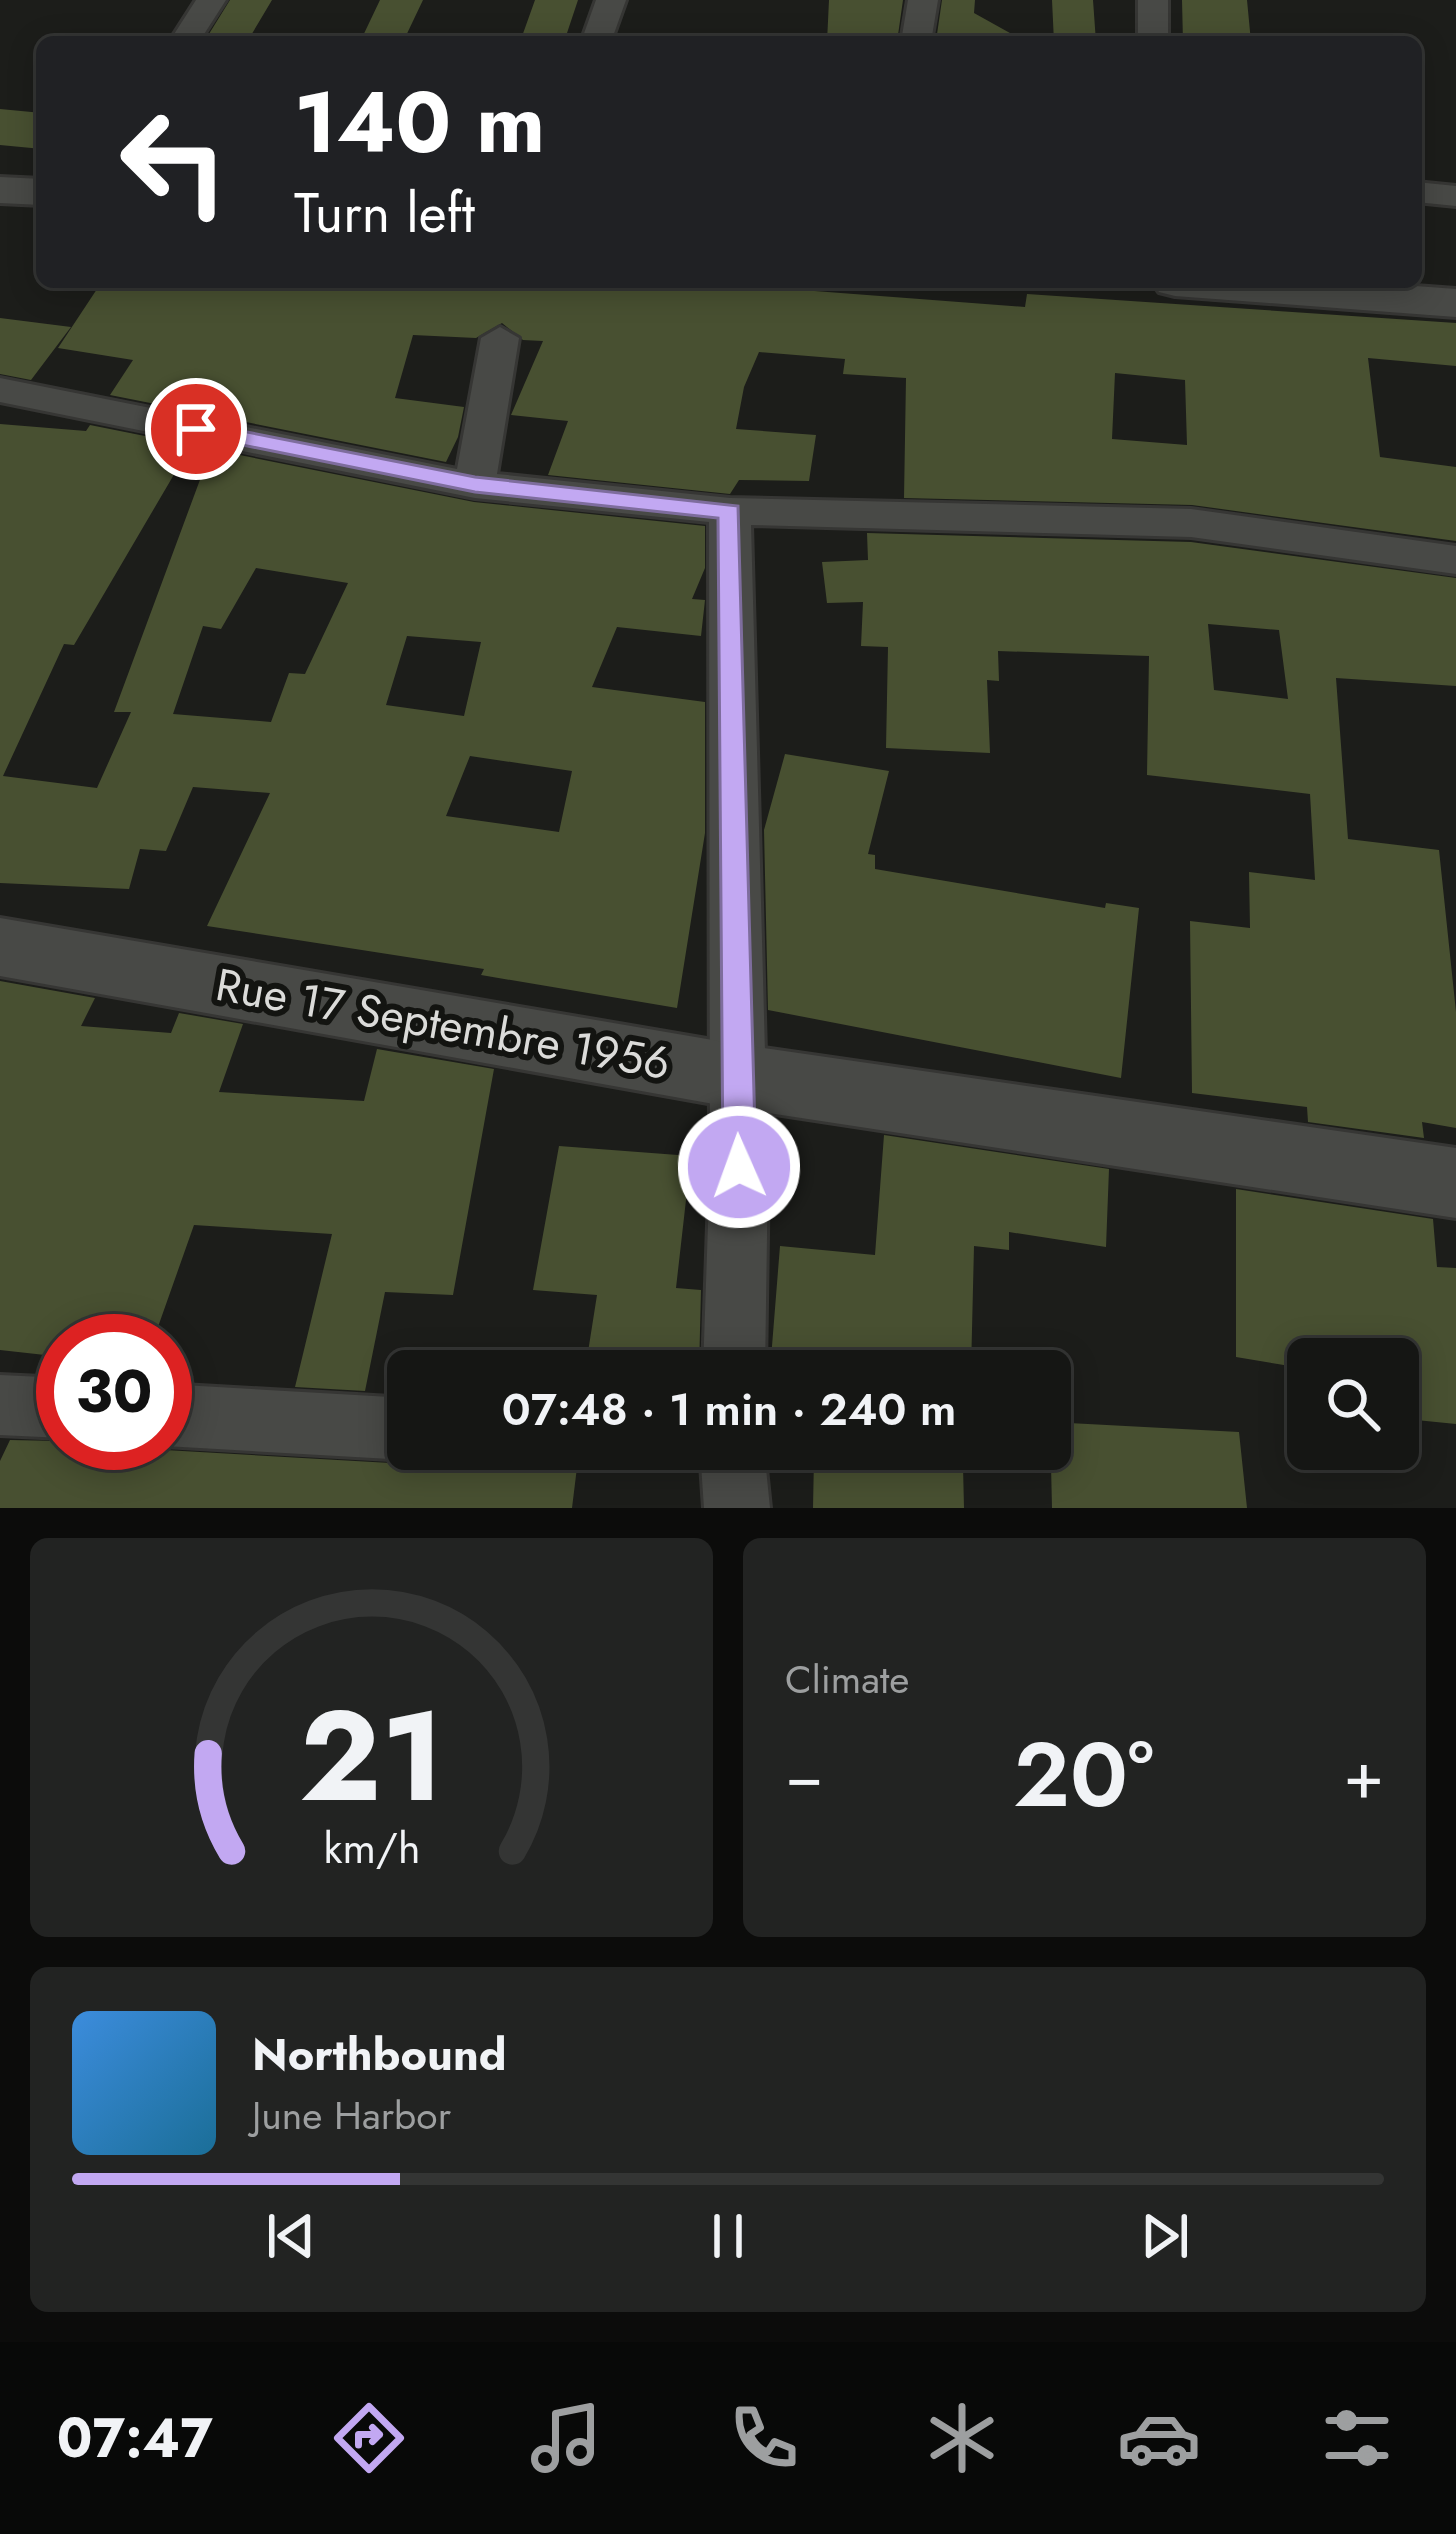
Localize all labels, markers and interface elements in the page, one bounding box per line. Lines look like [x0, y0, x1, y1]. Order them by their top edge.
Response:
text: 140 m [294, 62, 545, 184]
icon: left [96, 84, 252, 240]
text: Turn left [294, 174, 475, 252]
pin [145, 378, 247, 480]
icon: arrive [163, 396, 229, 462]
street label: Rue 17 Septembre 1956 [211, 952, 675, 1096]
position arrow [676, 1104, 802, 1230]
speed limit sign: 30 [36, 1314, 192, 1470]
map controls [1287, 1338, 1419, 1470]
button: search [1287, 1338, 1419, 1470]
text: 07:48 · 1 min · 240 m [502, 1377, 956, 1442]
text: Climate [785, 1651, 909, 1708]
text: 21 [299, 1666, 444, 1847]
text: 20° [1013, 1710, 1154, 1840]
text: − [785, 1727, 824, 1823]
text: + [1343, 1727, 1384, 1823]
text: km/h [323, 1816, 420, 1878]
text: Northbound [252, 2022, 507, 2087]
text: June Harbor [252, 2087, 451, 2144]
icon: previous [258, 2203, 324, 2269]
icon: pause [695, 2203, 761, 2269]
icon: next [1132, 2203, 1198, 2269]
icon: directions [327, 2396, 411, 2480]
icon: music [524, 2396, 608, 2480]
icon: phone [722, 2396, 806, 2480]
icon: climate [920, 2396, 1004, 2480]
icon: car [1117, 2396, 1201, 2480]
icon: filters [1315, 2396, 1399, 2480]
text: 07:47 [57, 2399, 213, 2477]

